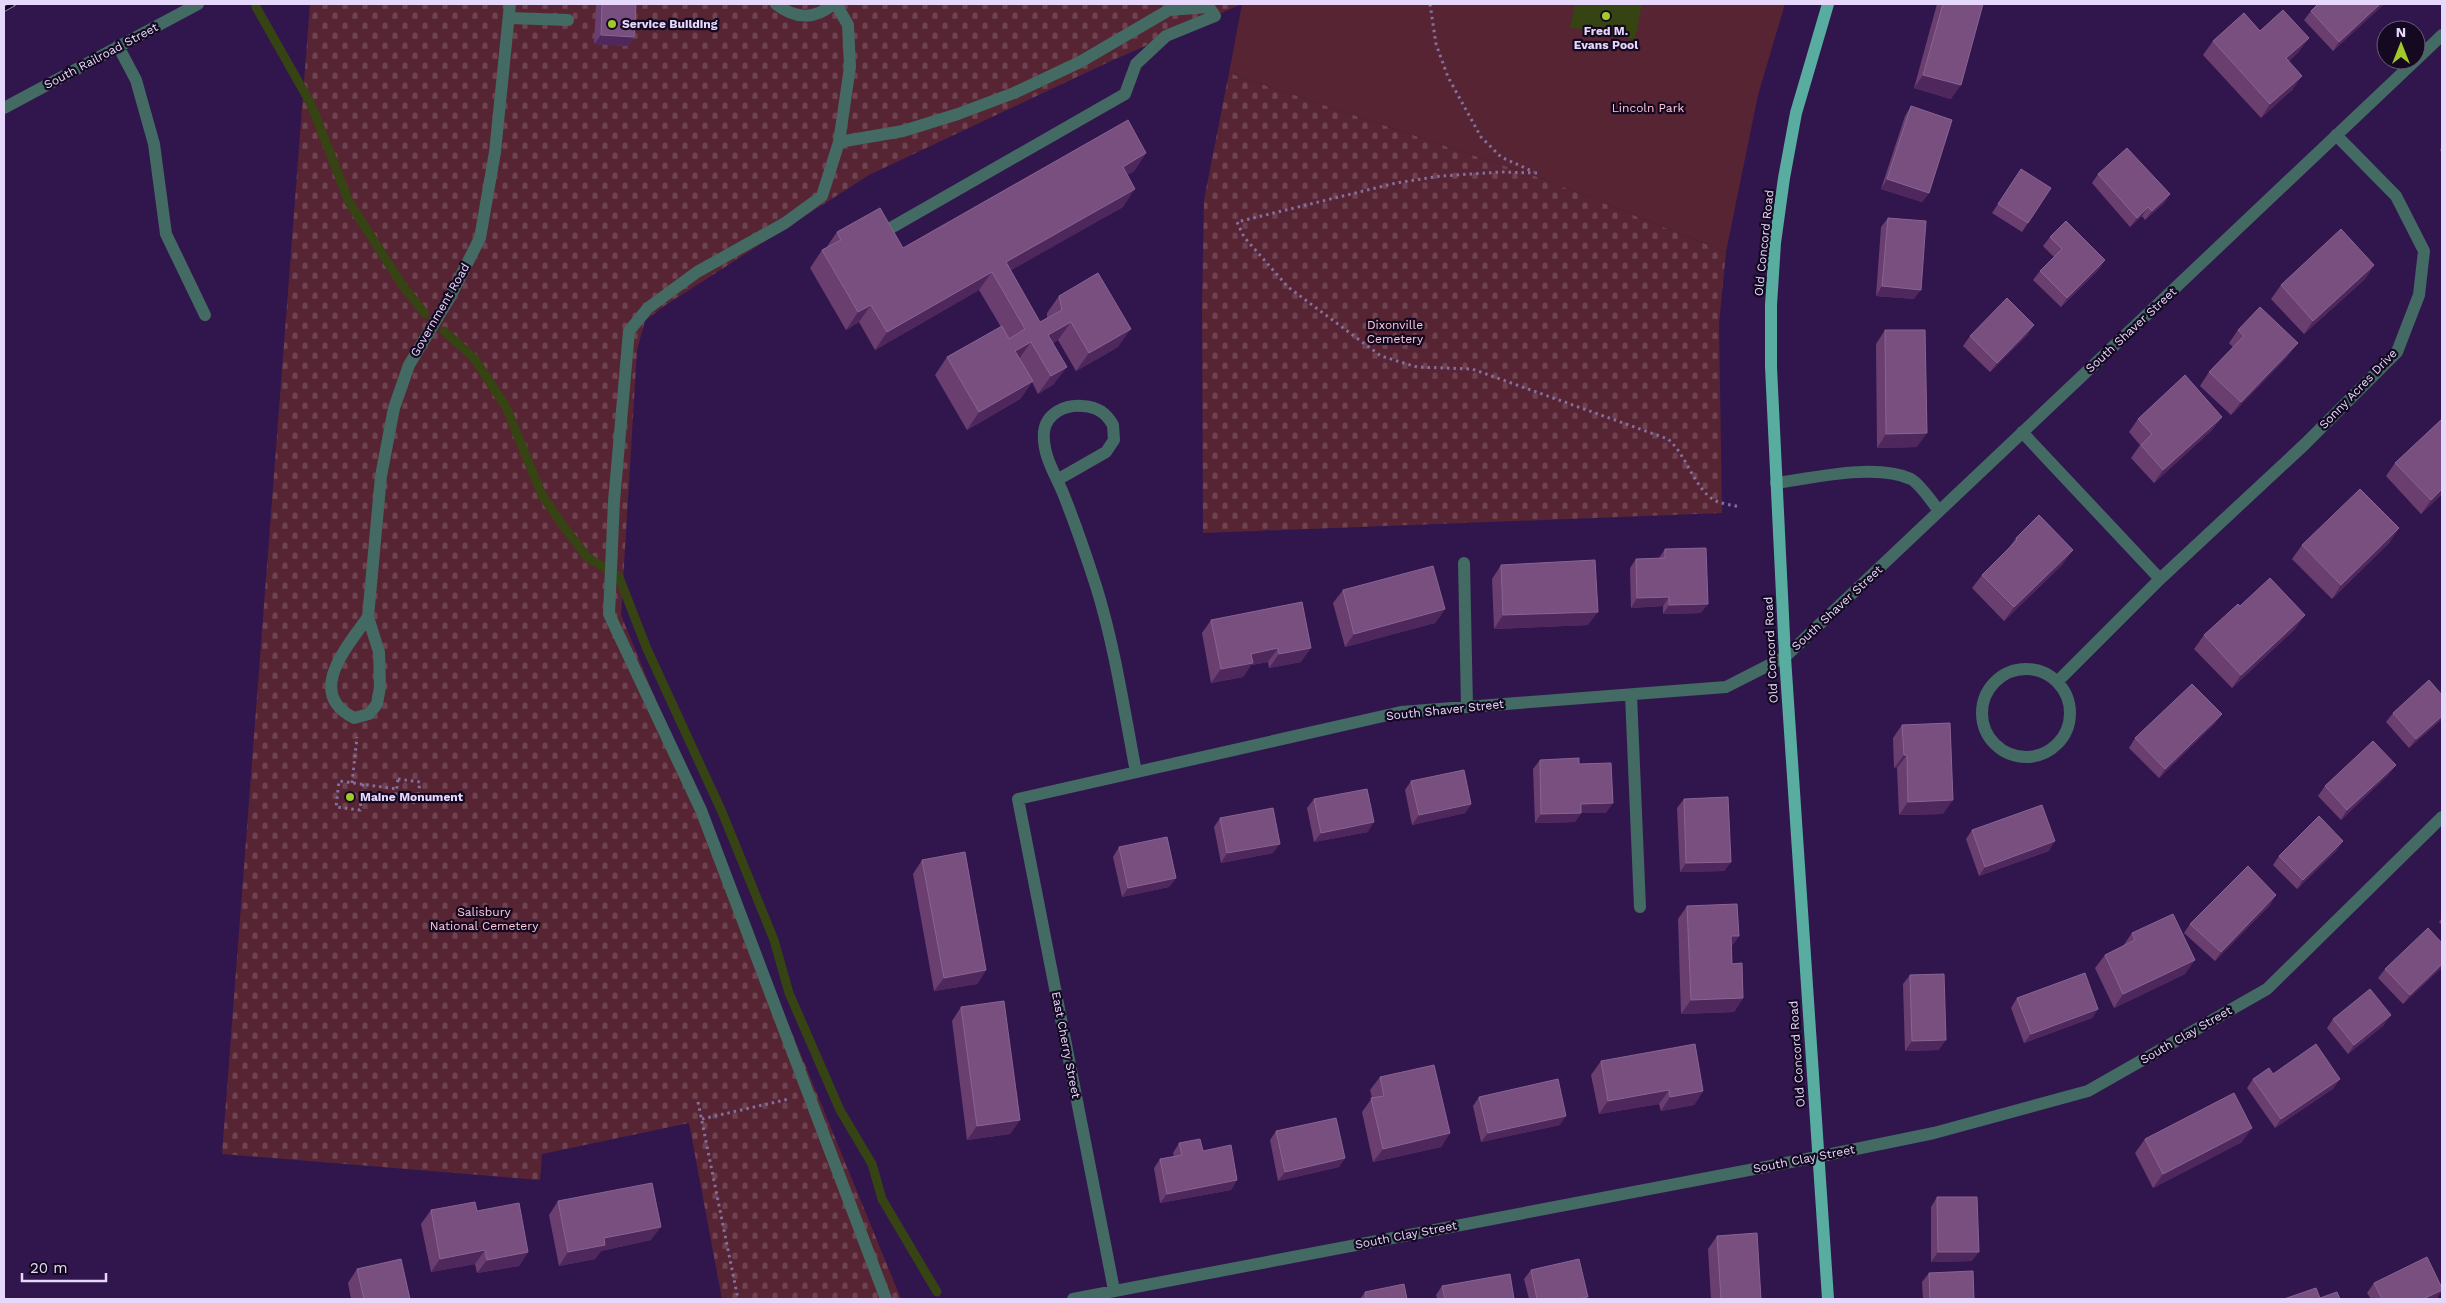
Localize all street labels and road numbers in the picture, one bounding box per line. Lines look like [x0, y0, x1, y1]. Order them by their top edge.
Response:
street label: South Railroad Street [42, 20, 160, 92]
street label: Old Concord Road [1751, 189, 1777, 297]
street label: Government Road [408, 261, 472, 359]
street label: South Shaver Street [2083, 284, 2179, 376]
street label: Sonny Acres Drive [2316, 346, 2400, 432]
street label: South Shaver Street [1789, 562, 1885, 654]
street label: Old Concord Road [1761, 596, 1781, 704]
street label: South Shaver Street [1385, 697, 1505, 723]
street label: East Cherry Street [1049, 990, 1083, 1100]
street label: Old Concord Road [1786, 1000, 1808, 1108]
street label: South Clay Street [2138, 1003, 2234, 1067]
street label: South Clay Street [1752, 1142, 1856, 1176]
street label: South Clay Street [1354, 1218, 1458, 1252]

